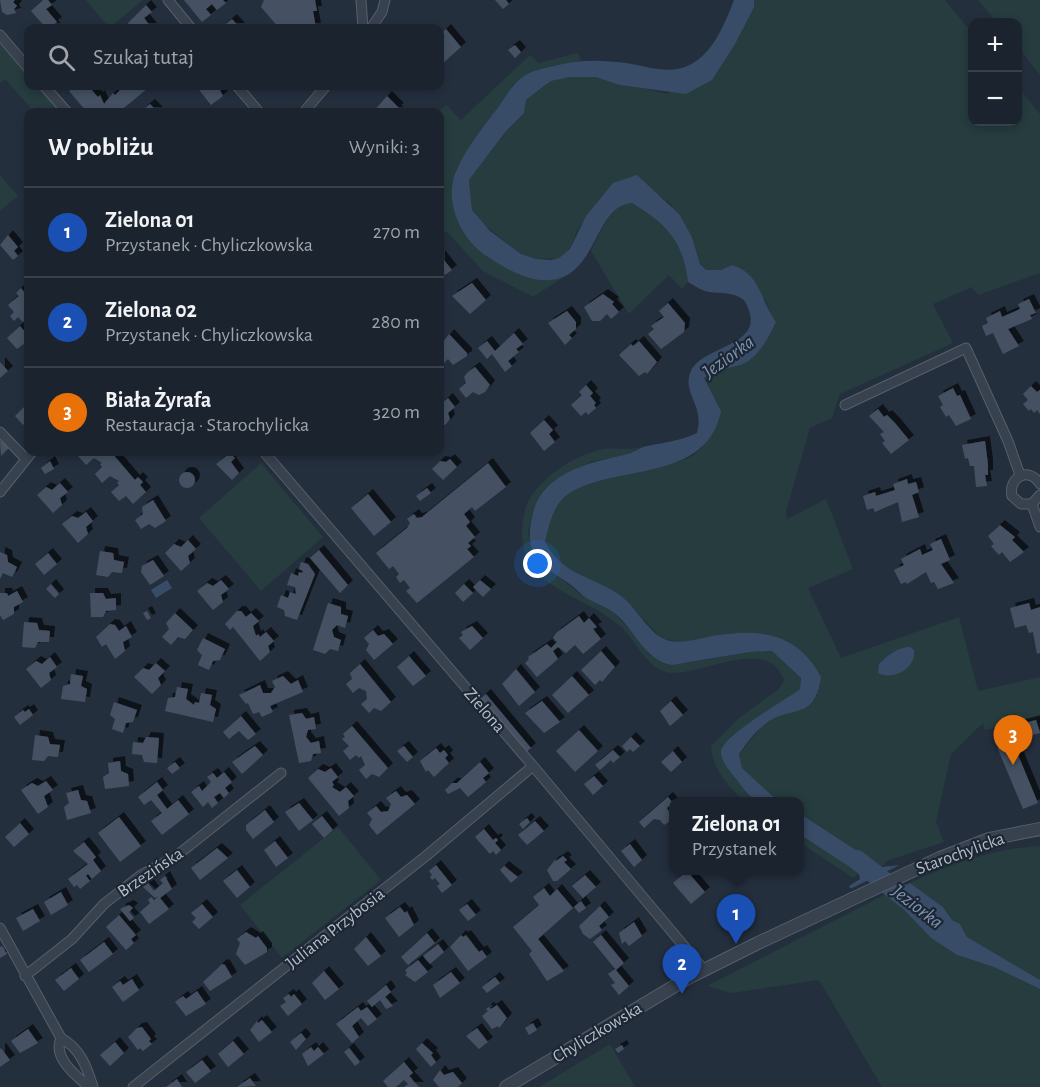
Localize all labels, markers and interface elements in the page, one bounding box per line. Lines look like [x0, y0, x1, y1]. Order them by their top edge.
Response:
map controls [968, 18, 1022, 126]
button: + [968, 18, 1022, 72]
search box [24, 24, 444, 90]
icon: search [45, 41, 78, 74]
text: Szukaj tutaj [93, 46, 194, 68]
button: − [968, 72, 1022, 126]
text: W pobliżu [48, 134, 154, 160]
text: Wyniki: 3 [349, 137, 420, 157]
text: Zielona 01 [105, 209, 195, 231]
text: 1 [64, 222, 71, 242]
text: 270 m [373, 222, 420, 242]
text: Przystanek · Chyliczkowska [105, 235, 313, 255]
text: Zielona 02 [105, 299, 197, 321]
text: 2 [63, 312, 72, 332]
text: 280 m [372, 312, 420, 332]
text: Przystanek · Chyliczkowska [105, 325, 313, 345]
water label: Jeziorka [698, 332, 758, 383]
text: Biała Żyrafa [105, 389, 211, 411]
text: 3 [63, 402, 72, 422]
text: 320 m [373, 402, 420, 422]
text: Restauracja · Starochylicka [105, 415, 309, 435]
your location [523, 549, 552, 578]
street label: Zielona [460, 685, 508, 737]
pin: 3 [994, 716, 1032, 765]
popup [669, 797, 804, 875]
text: Zielona 01 [692, 813, 781, 835]
street label: Starochylicka [914, 830, 1007, 878]
text: Przystanek [692, 839, 777, 859]
street label: Brzezińska [115, 844, 187, 901]
water label: Jeziorka [887, 880, 946, 933]
street label: Juliana Przybosia [283, 885, 388, 973]
pin: 1 [716, 894, 756, 944]
pin: 2 [662, 944, 702, 994]
street label: Chyliczkowska [550, 999, 645, 1067]

